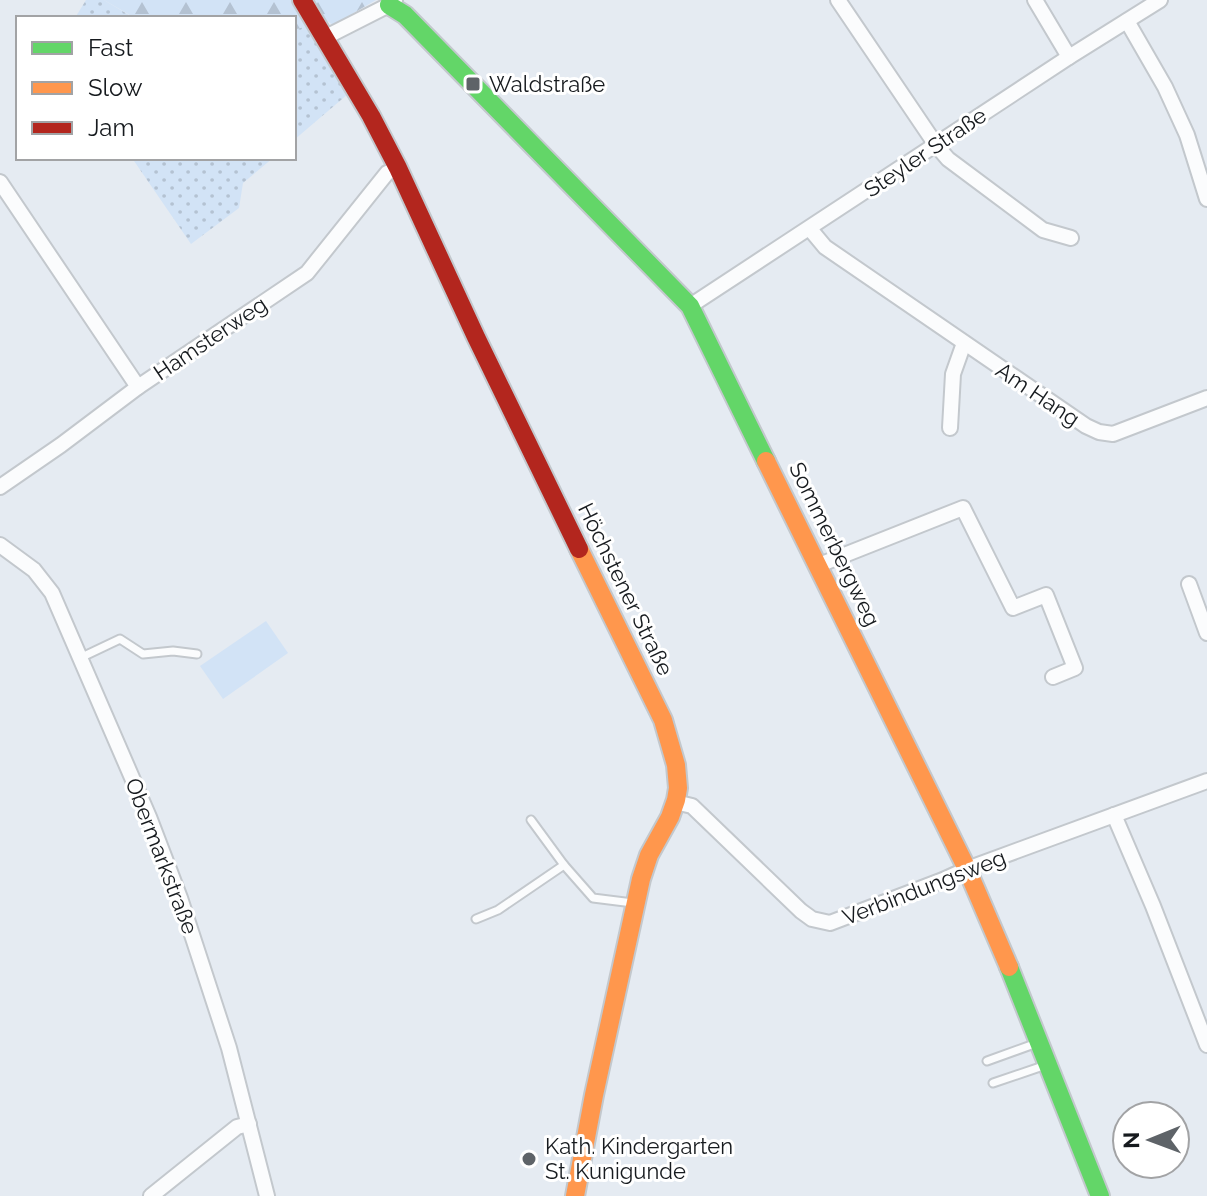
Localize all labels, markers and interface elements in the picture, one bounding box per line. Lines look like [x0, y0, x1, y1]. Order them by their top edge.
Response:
legend [16, 16, 296, 160]
text: Fast [88, 33, 133, 62]
place label: Waldstraße [489, 71, 605, 97]
text: Slow [88, 73, 143, 102]
marker: Waldstraße [464, 75, 482, 93]
street label: Steyler Straße [859, 102, 991, 202]
text: Jam [88, 113, 134, 142]
street label: Hamsterweg [149, 291, 271, 385]
street label: Am Hang [991, 357, 1085, 431]
street label: Sommerbergweg [784, 458, 886, 630]
street label: Höchstener Straße [573, 499, 679, 680]
street label: Obermarkstraße [120, 774, 204, 938]
street label: Verbindungsweg [839, 844, 1009, 930]
north arrow [1111, 1100, 1191, 1180]
text: N [1118, 1132, 1144, 1149]
place label: Kath. Kindergarten St. Kunigunde [545, 1133, 733, 1184]
marker: Kath. Kindergarten St. Kunigunde [520, 1150, 538, 1168]

